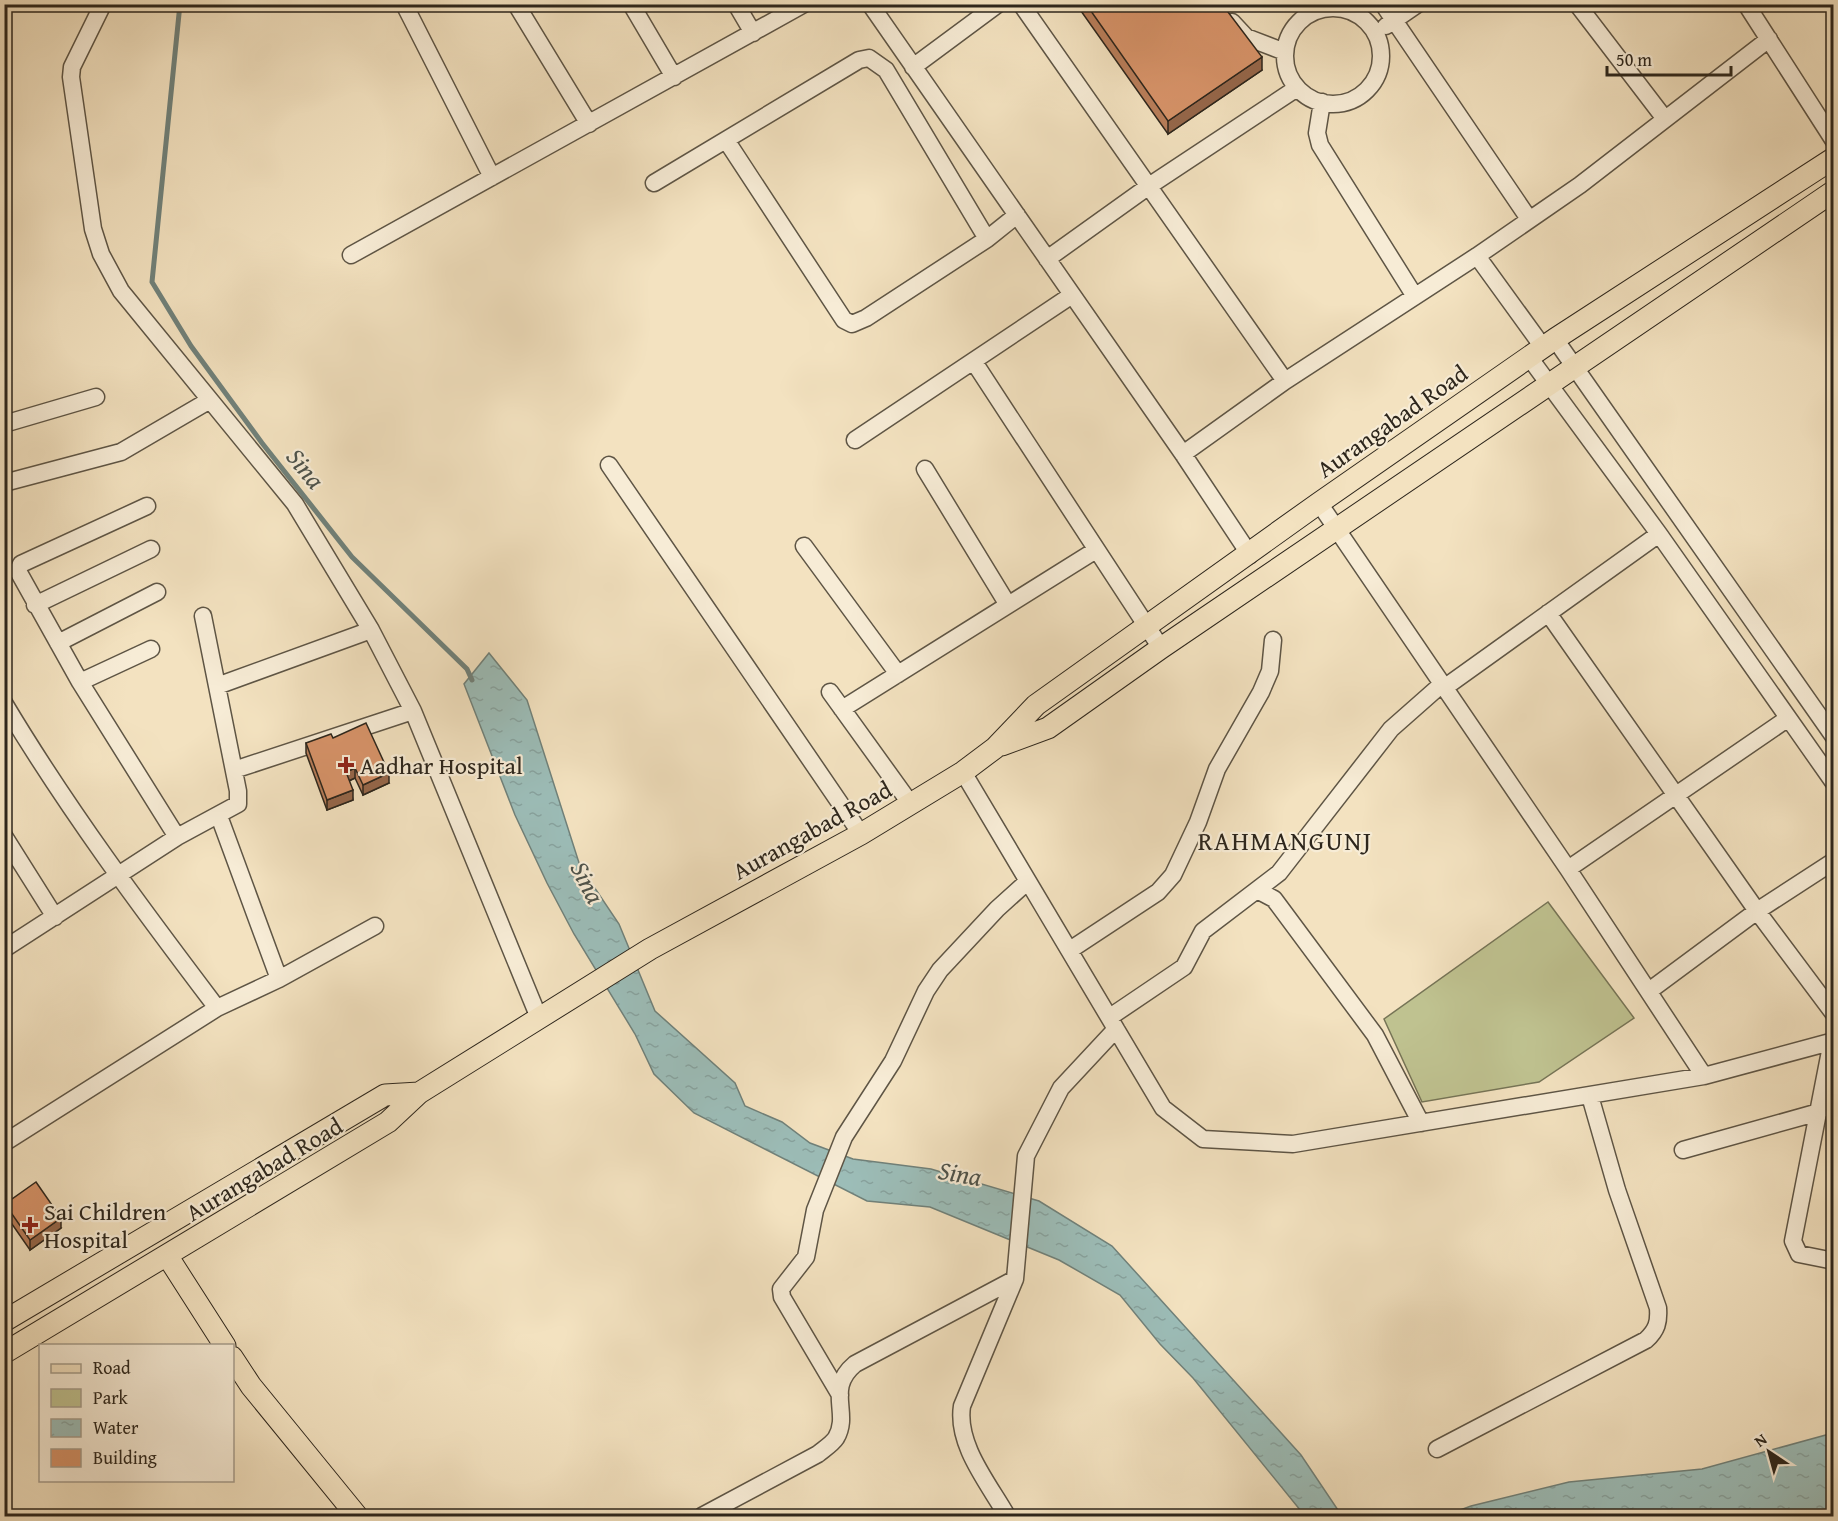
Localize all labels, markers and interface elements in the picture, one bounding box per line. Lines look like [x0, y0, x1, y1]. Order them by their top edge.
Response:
scale bar [1607, 39, 1732, 77]
text: 50 m [1616, 46, 1652, 73]
street label: Aurangabad Road [1309, 356, 1475, 486]
water label: Sina [277, 439, 335, 497]
place label: Aadhar Hospital [360, 748, 523, 783]
marker: Aadhar Hospital [337, 756, 355, 774]
street label: Aurangabad Road [726, 772, 898, 888]
district label: RAHMANGUNJ [1198, 821, 1372, 860]
water label: Sina [561, 854, 615, 910]
street label: Aurangabad Road [179, 1108, 349, 1230]
water label: Sina [935, 1150, 985, 1196]
place label: Sai Children Hospital [44, 1194, 167, 1257]
marker: Sai Children Hospital [21, 1216, 39, 1234]
legend [39, 1344, 234, 1482]
text: Road [93, 1354, 131, 1381]
text: Park [93, 1384, 129, 1411]
text: Water [93, 1414, 139, 1441]
north arrow [1739, 1422, 1799, 1482]
text: N [1749, 1427, 1772, 1453]
text: Building [93, 1444, 157, 1471]

